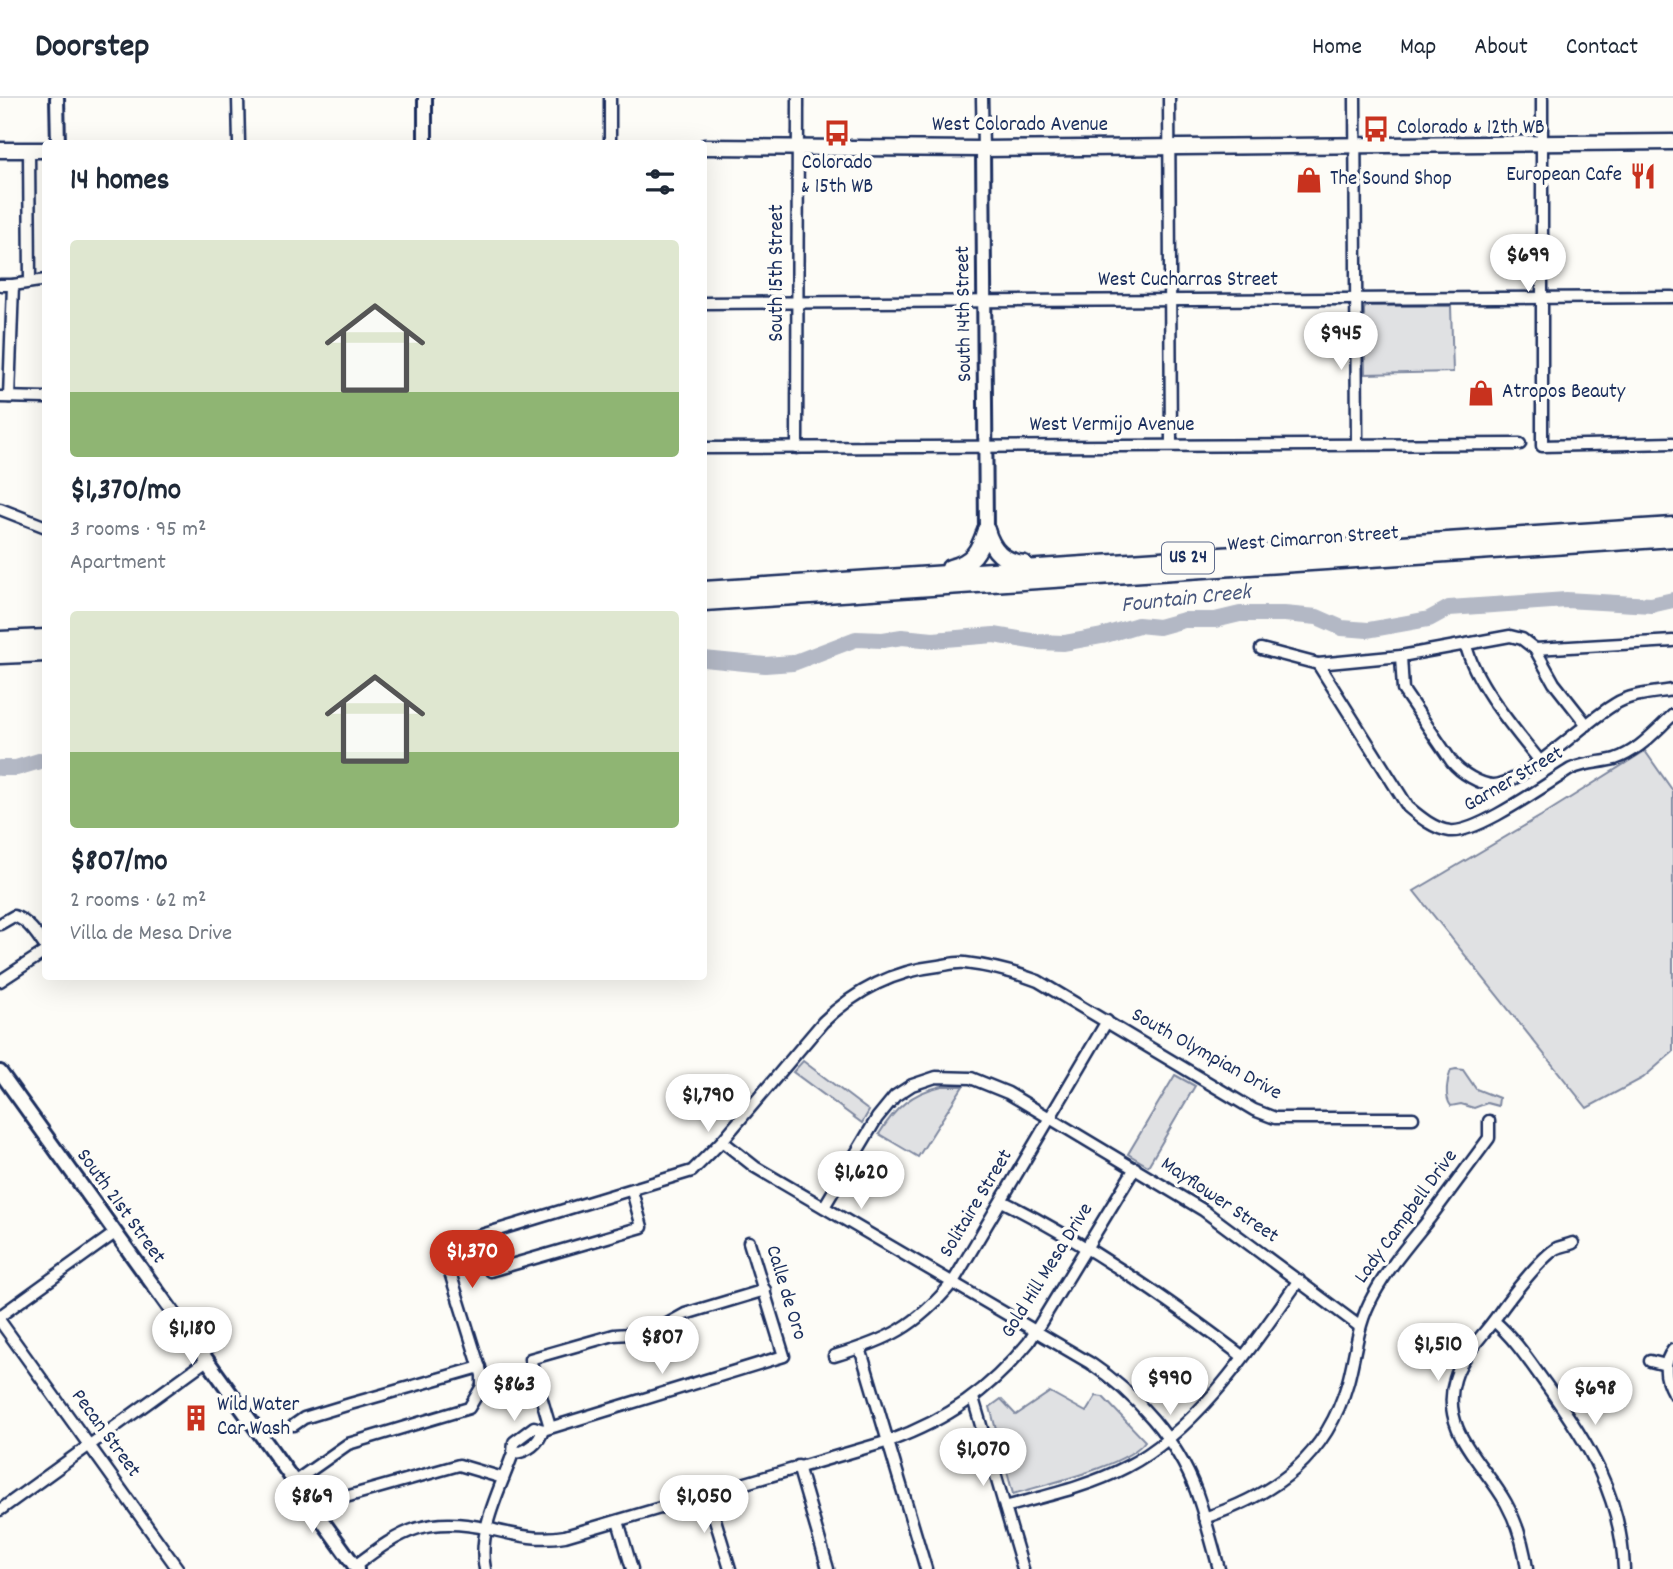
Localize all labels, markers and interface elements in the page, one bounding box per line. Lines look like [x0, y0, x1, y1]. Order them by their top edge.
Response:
text: Doorstep [35, 25, 149, 72]
text: Home [1312, 31, 1362, 65]
text: Map [1400, 31, 1436, 65]
text: About [1474, 31, 1528, 65]
text: Contact [1566, 31, 1638, 65]
street label: West Colorado Avenue [932, 111, 1108, 141]
bus stop icon: Colorado & 12th WB [1361, 114, 1391, 144]
place label: Colorado & 12th WB [1397, 114, 1545, 144]
bus stop icon: Colorado & 15th WB [822, 118, 852, 148]
place label: Colorado & 15th WB [801, 149, 873, 203]
text: 14 homes [70, 161, 169, 204]
place label: European Cafe [1506, 161, 1622, 191]
restaurant icon: European Cafe [1628, 161, 1658, 191]
icon: filters [641, 163, 679, 201]
shop icon: The Sound Shop [1294, 165, 1324, 195]
place label: The Sound Shop [1330, 165, 1452, 195]
street label: South 15th Street [763, 204, 793, 342]
pin: $699 [1487, 234, 1569, 294]
text: $699 [1506, 240, 1550, 273]
street label: South 14th Street [949, 245, 981, 382]
street label: West Cucharras Street [1098, 266, 1278, 296]
icon: home [312, 285, 438, 411]
pin: $945 [1300, 313, 1382, 372]
text: $945 [1320, 318, 1362, 351]
shop icon: Atropos Beauty [1466, 378, 1496, 408]
place label: Atropos Beauty [1502, 378, 1626, 408]
street label: West Vermijo Avenue [1029, 411, 1195, 441]
text: $1,370/mo [70, 471, 181, 514]
text: 3 rooms · 95 m² [70, 514, 206, 547]
street label: West Cimarron Street [1226, 519, 1400, 561]
road number: US 24 [1162, 542, 1214, 573]
text: Apartment [70, 547, 166, 580]
water label: Fountain Creek [1120, 577, 1255, 623]
icon: home [312, 656, 438, 782]
street label: Garner Street [1459, 739, 1570, 821]
text: $807/mo [70, 842, 168, 885]
text: 2 rooms · 62 m² [70, 885, 206, 918]
text: Villa de Mesa Drive [70, 918, 232, 951]
street label: South Olympian Drive [1125, 1001, 1287, 1109]
pin: $1,790 [651, 1074, 765, 1134]
text: $1,790 [682, 1080, 734, 1113]
street label: South 21st Street [68, 1143, 172, 1271]
street label: Solitaire Street [933, 1144, 1021, 1264]
street label: Lady Campbell Drive [1348, 1144, 1466, 1290]
street label: Mayflower Street [1154, 1150, 1284, 1252]
pin: $1,620 [804, 1152, 918, 1211]
text: $1,620 [834, 1157, 888, 1190]
street label: Gold Hill Mesa Drive [994, 1198, 1102, 1344]
pin: $1,370 [415, 1230, 529, 1290]
text: $1,370 [446, 1236, 498, 1269]
street label: Calle de Oro [756, 1242, 814, 1344]
pin: $1,180 [135, 1308, 249, 1367]
text: $1,180 [168, 1313, 216, 1346]
pin: $807 [621, 1316, 703, 1376]
text: $807 [641, 1322, 683, 1355]
pin: $1,510 [1381, 1324, 1495, 1383]
text: $1,510 [1413, 1329, 1463, 1362]
pin: $990 [1129, 1358, 1211, 1417]
text: $990 [1147, 1363, 1193, 1396]
pin: $863 [473, 1364, 555, 1423]
pin: $698 [1554, 1368, 1636, 1427]
text: $863 [493, 1369, 535, 1402]
text: $698 [1574, 1373, 1616, 1406]
street label: Pecan Street [63, 1384, 147, 1485]
place label: Wild Water Car Wash [217, 1391, 299, 1445]
building icon: Wild Water Car Wash [181, 1403, 211, 1433]
pin: $1,070 [926, 1428, 1040, 1488]
text: $1,070 [956, 1434, 1010, 1467]
pin: $869 [271, 1476, 353, 1535]
pin: $1,050 [647, 1476, 761, 1535]
text: $869 [291, 1481, 333, 1514]
text: $1,050 [676, 1481, 732, 1514]

